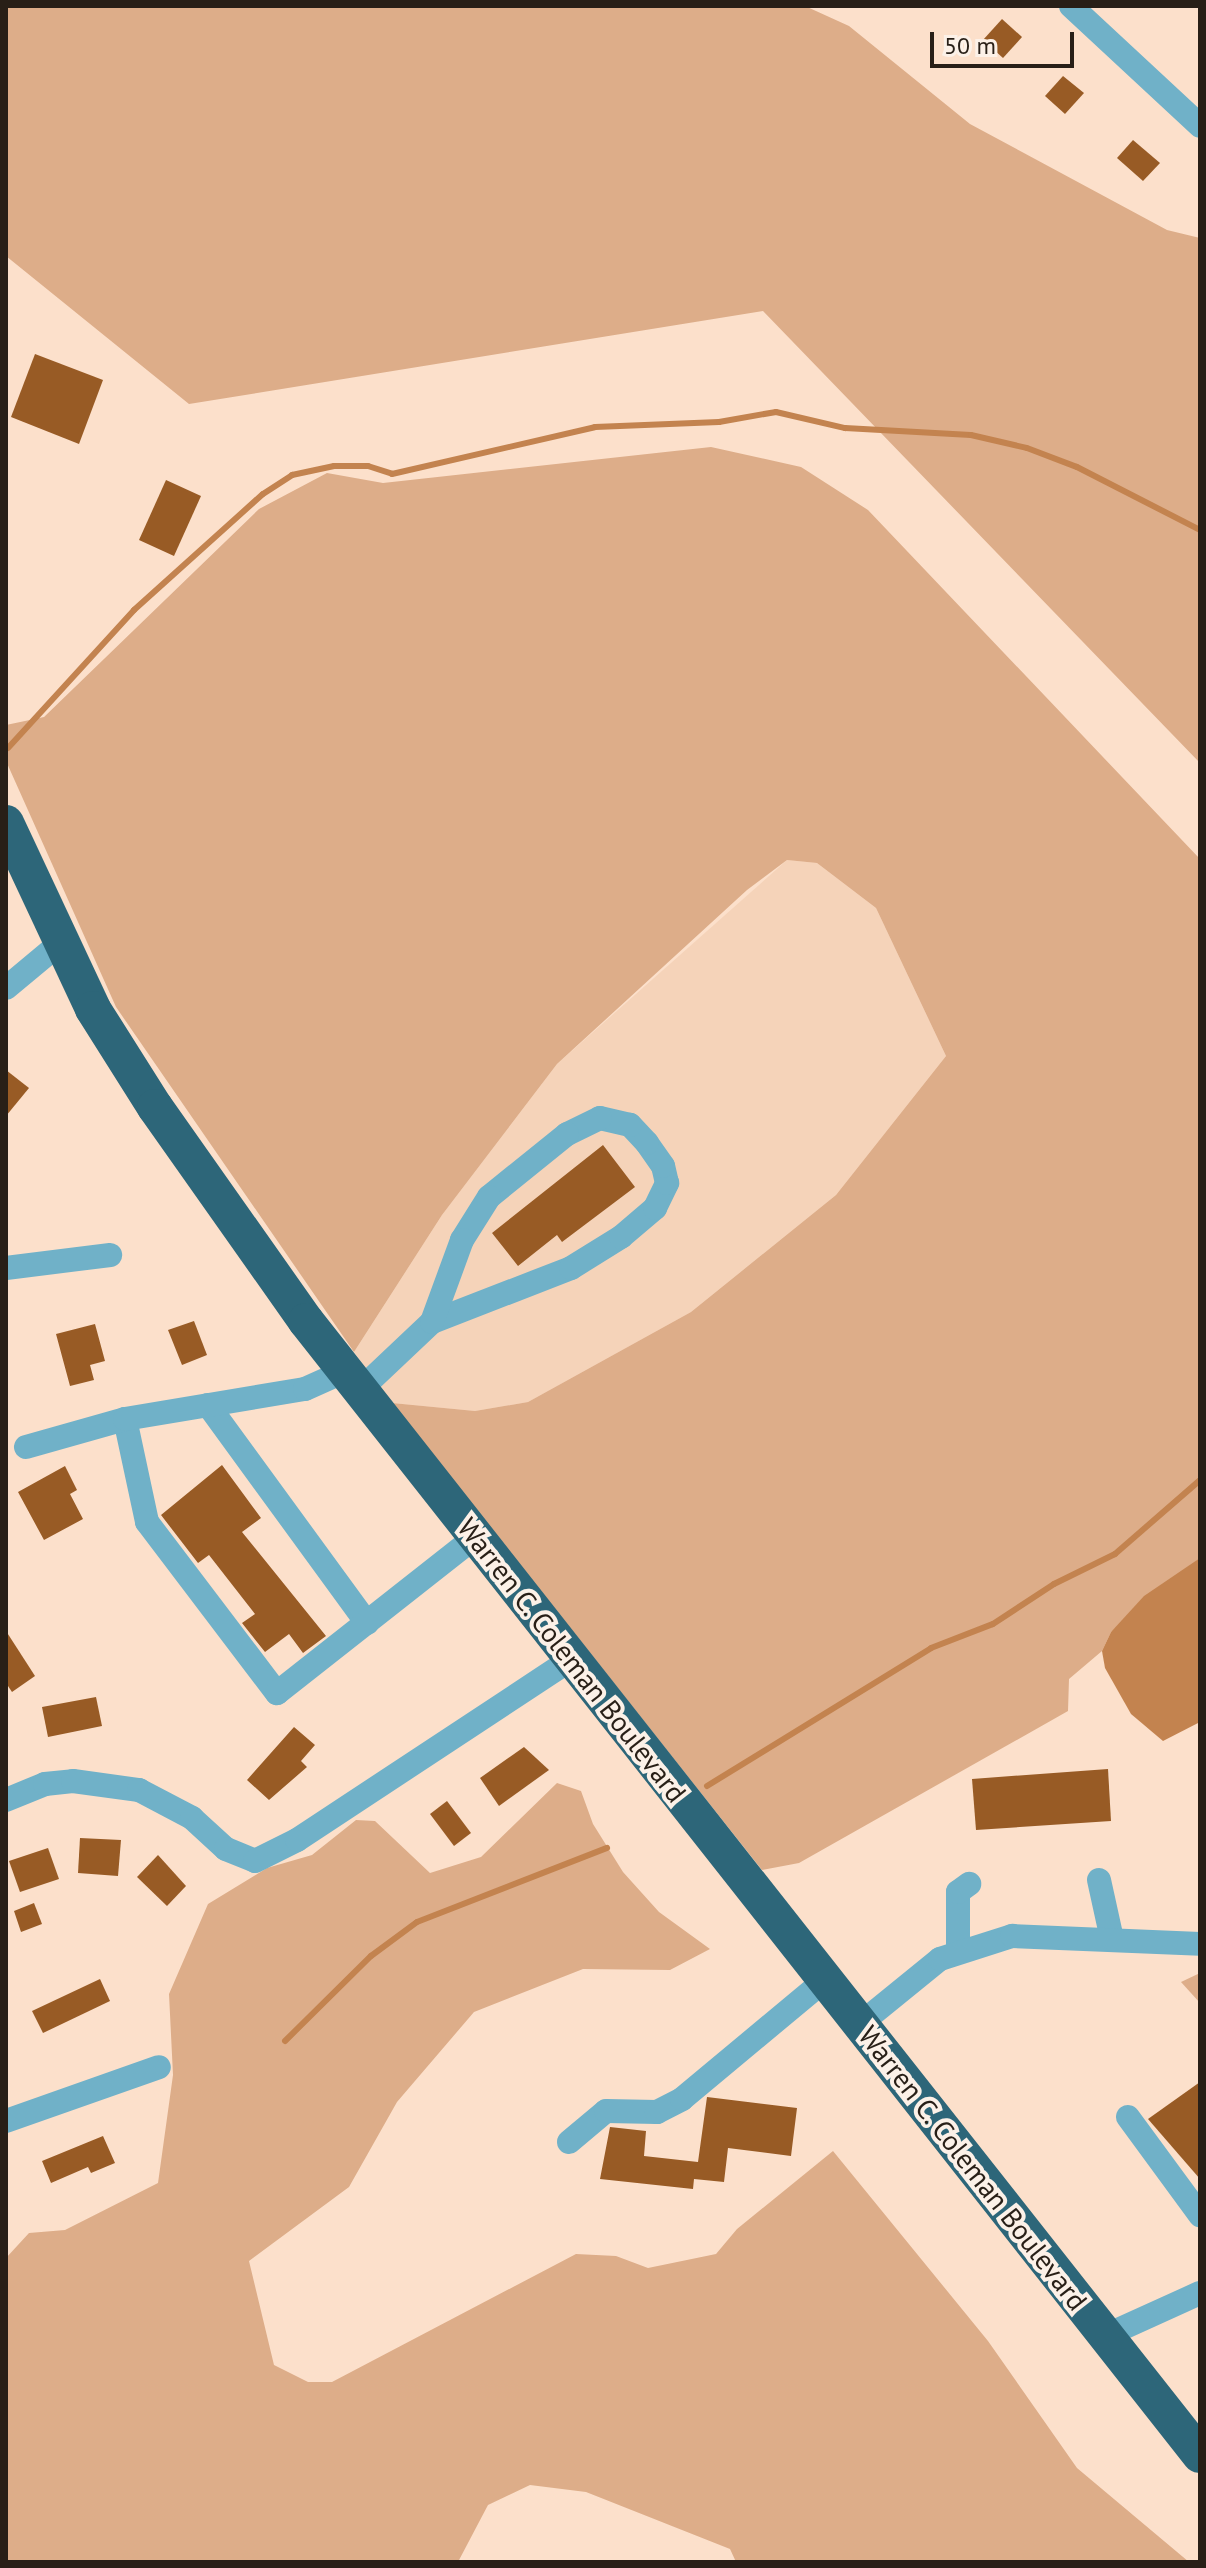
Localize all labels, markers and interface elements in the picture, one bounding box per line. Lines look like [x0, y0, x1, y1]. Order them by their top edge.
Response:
scale bar [934, 16, 1078, 66]
text: 50 m [944, 30, 996, 61]
street label: Warren C. Coleman Boulevard [450, 1510, 694, 1810]
street label: Warren C. Coleman Boulevard [851, 2018, 1095, 2318]

